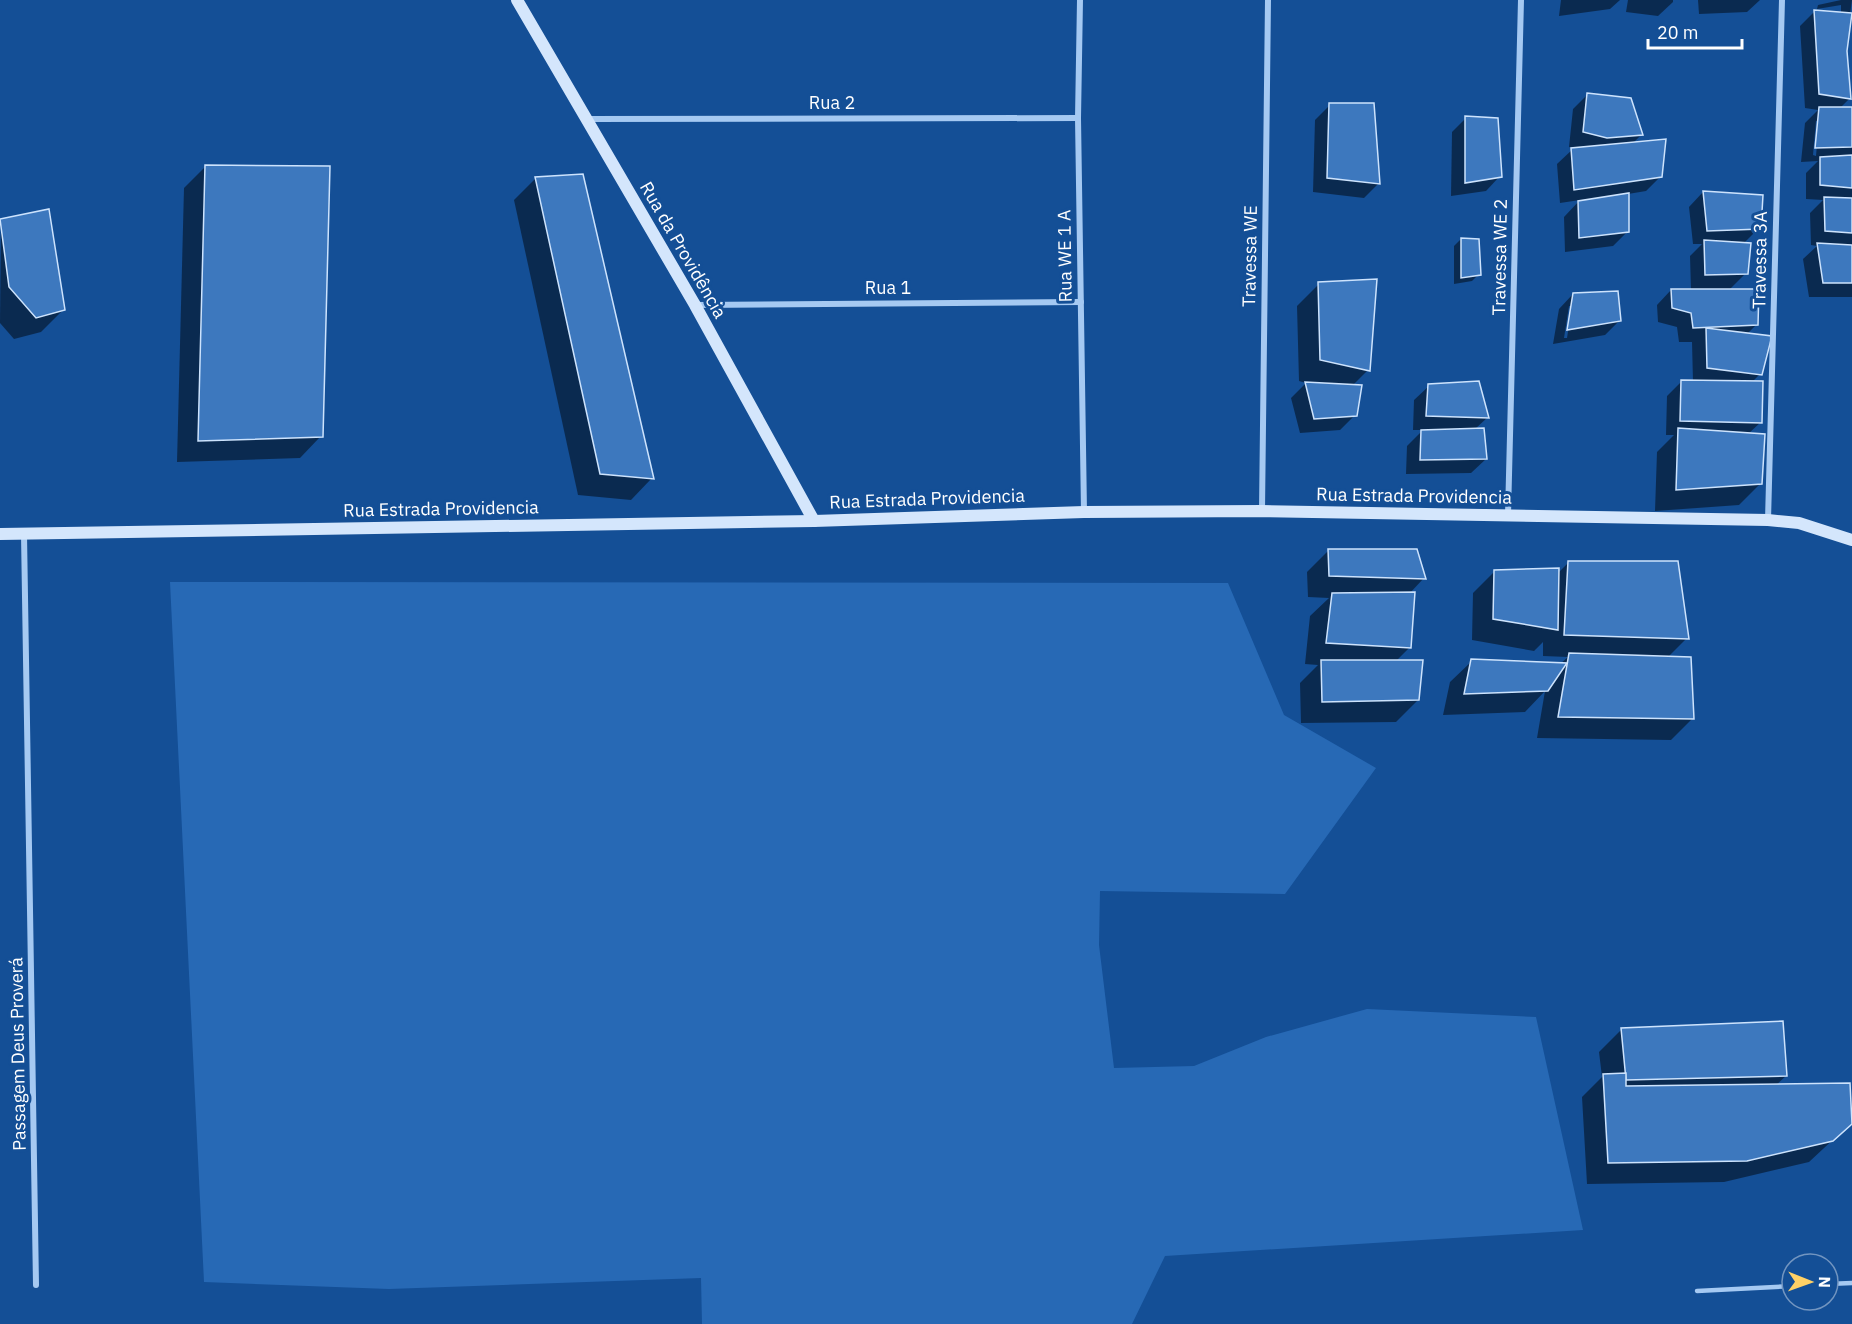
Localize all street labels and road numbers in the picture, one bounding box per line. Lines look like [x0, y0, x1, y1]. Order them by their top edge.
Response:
street label: Rua 2 [809, 91, 855, 114]
street label: Rua da Providência [635, 177, 732, 323]
street label: Travessa WE 2 [1487, 198, 1512, 316]
street label: Travessa WE [1237, 205, 1262, 307]
street label: Rua WE 1 A [1052, 209, 1077, 303]
street label: Travessa 3A [1747, 210, 1772, 309]
street label: Rua 1 [865, 276, 911, 299]
street label: Rua Estrada Providencia [1316, 482, 1512, 509]
street label: Rua Estrada Providencia [829, 484, 1026, 513]
street label: Rua Estrada Providencia [343, 495, 539, 522]
street label: Passagem Deus Proverá [4, 957, 31, 1151]

